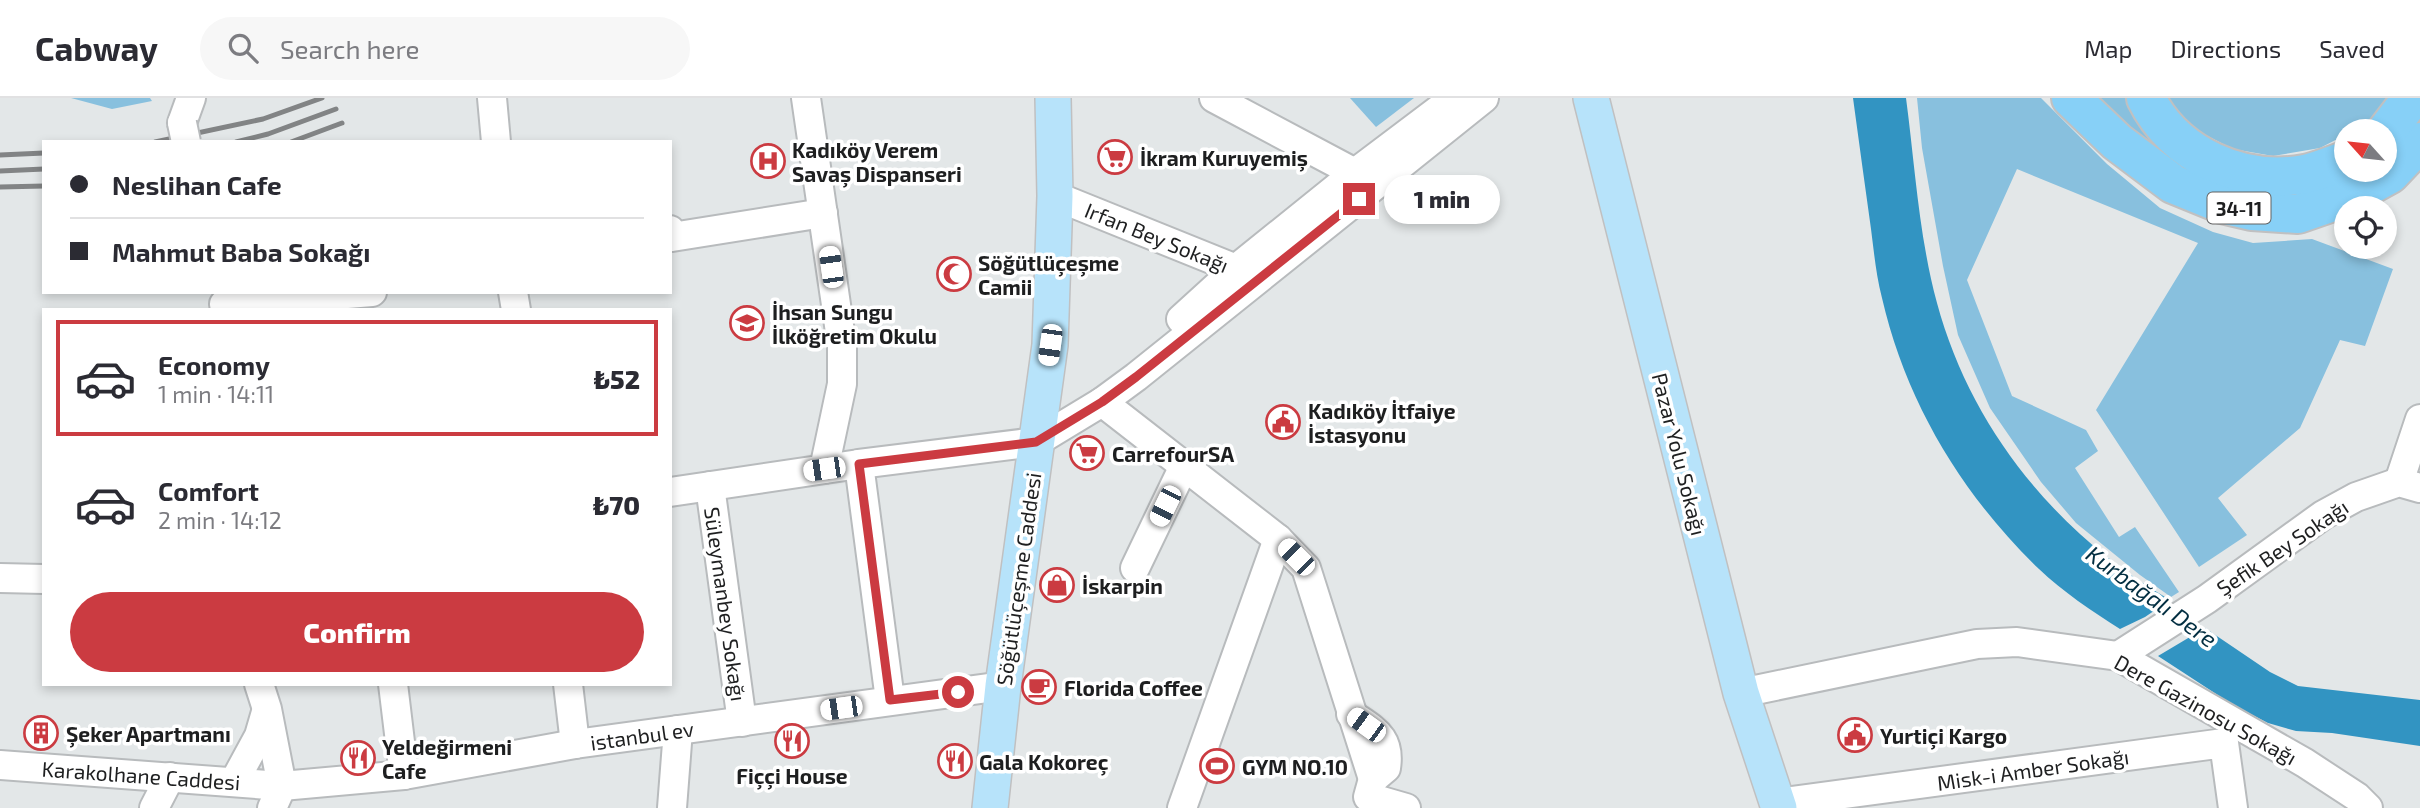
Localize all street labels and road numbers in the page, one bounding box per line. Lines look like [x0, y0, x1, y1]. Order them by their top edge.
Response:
road number: 34-11 [2208, 192, 2270, 223]
street label: Irfan Bey Sokağı [1081, 197, 1233, 277]
street label: Pazar Yolu Sokağı [1648, 370, 1712, 538]
street label: Söğütlüçeşme Caddesi [991, 471, 1047, 687]
street label: Şefik Bey Sokağı [2211, 494, 2354, 602]
street label: Süleymanbey Sokağı [700, 505, 752, 703]
street label: Dere Gazinosu Sokağı [2111, 649, 2301, 769]
street label: istanbul ev [589, 715, 695, 755]
street label: Misk-i Amber Sokağı [1935, 743, 2131, 795]
street label: Karakolhane Caddesi [41, 756, 241, 794]

